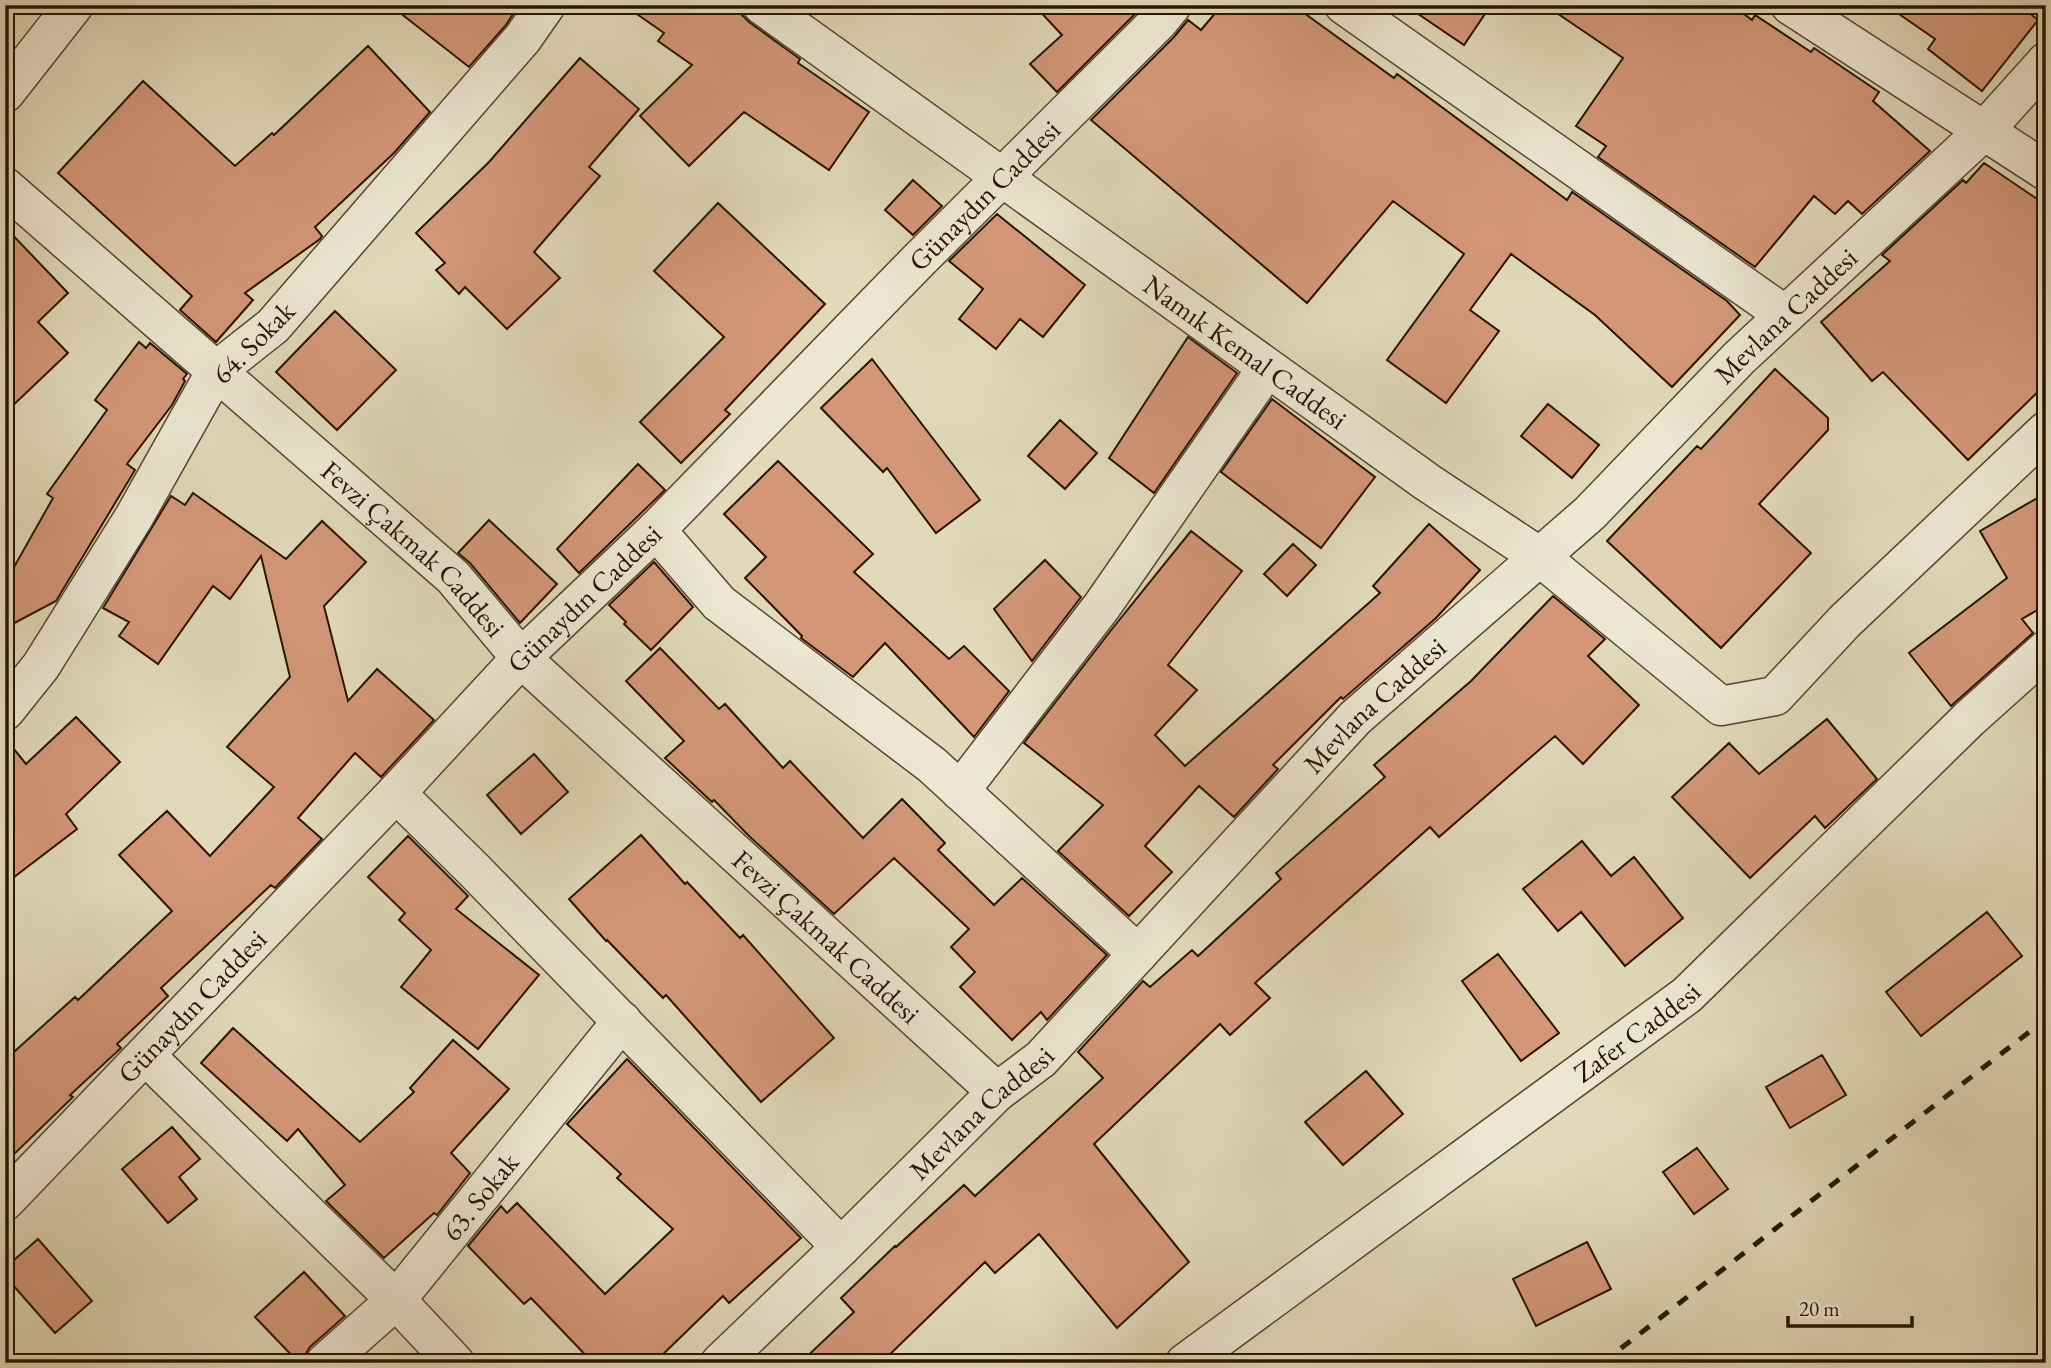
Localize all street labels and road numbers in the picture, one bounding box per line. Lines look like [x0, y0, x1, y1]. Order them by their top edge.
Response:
street label: Günaydın Caddesi [901, 112, 1068, 278]
street label: Mevlana Caddesi [1706, 239, 1865, 391]
street label: Namık Kemal Caddesi [1137, 267, 1355, 437]
street label: 64. Sokak [204, 292, 303, 391]
street label: Fevzi Çakmak Caddesi [314, 452, 514, 645]
street label: Günaydın Caddesi [499, 516, 669, 680]
street label: Mevlana Caddesi [1295, 629, 1453, 781]
street label: Fevzi Çakmak Caddesi [725, 842, 928, 1031]
street label: Günaydın Caddesi [110, 921, 274, 1091]
street label: Zafer Caddesi [1566, 974, 1708, 1090]
street label: Mevlana Caddesi [901, 1038, 1062, 1187]
street label: 63. Sokak [433, 1145, 527, 1248]

